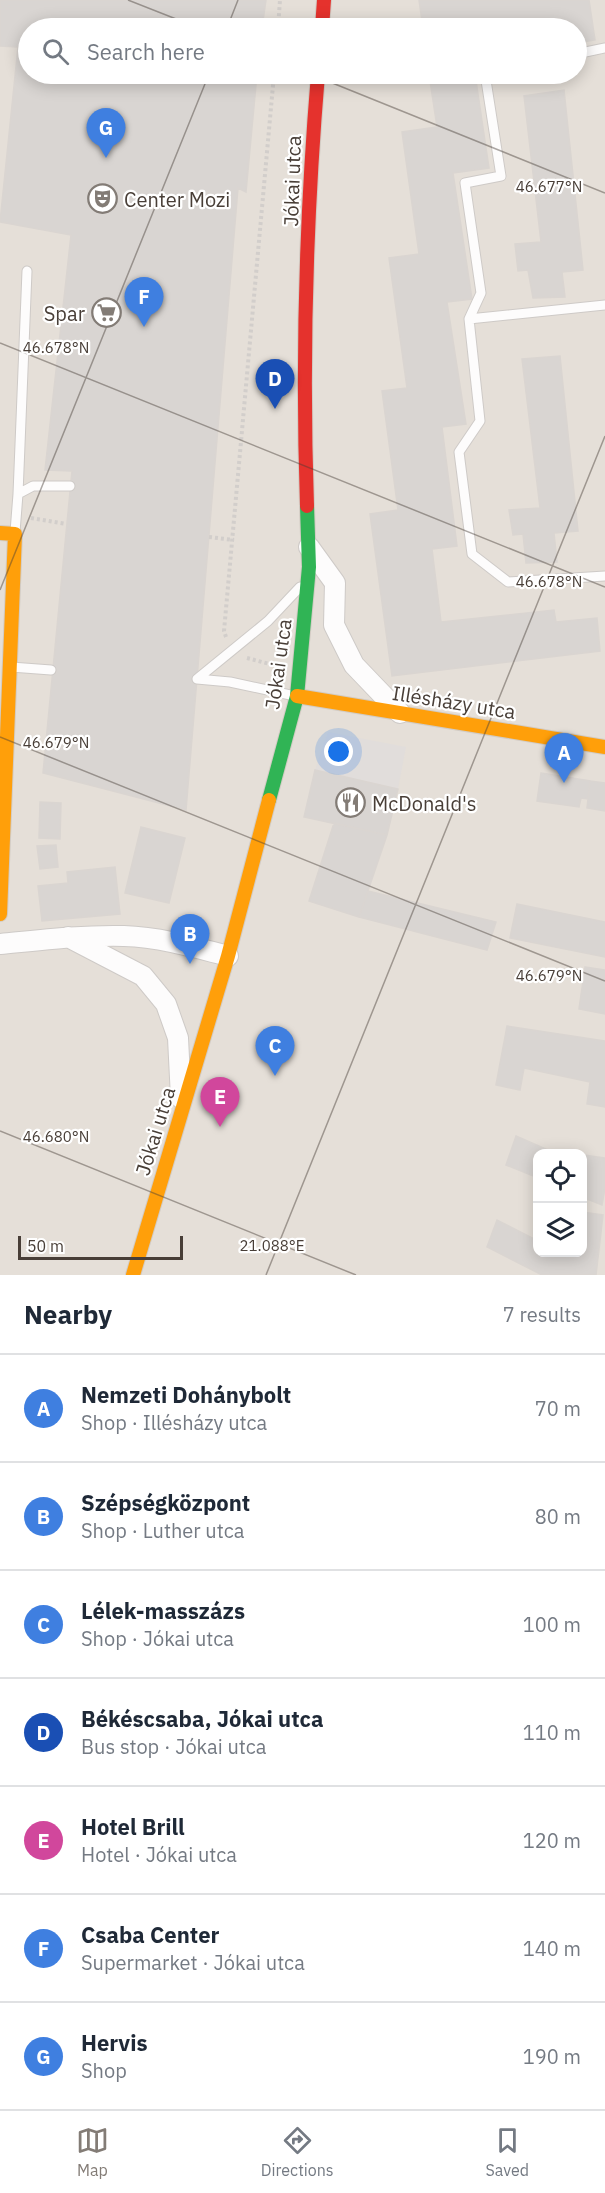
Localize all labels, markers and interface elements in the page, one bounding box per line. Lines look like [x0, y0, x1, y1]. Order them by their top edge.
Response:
search box [18, 18, 587, 84]
icon: search [39, 35, 72, 68]
text: Search here [87, 37, 205, 66]
pin: G [86, 108, 126, 158]
street label: Jókai utca [277, 135, 307, 227]
text: 46.677°N [516, 177, 582, 196]
theatre icon: Center Mozi [87, 183, 119, 215]
place label: Center Mozi [124, 186, 230, 213]
pin: F [124, 278, 164, 327]
supermarket icon: Spar [90, 297, 122, 329]
place label: Spar [44, 300, 85, 327]
text: 46.678°N [23, 338, 89, 357]
pin: D [256, 360, 294, 409]
text: 46.678°N [516, 572, 582, 591]
street label: Jókai utca [258, 617, 298, 711]
street label: Illésházy utca [390, 679, 518, 725]
text: 46.679°N [23, 733, 89, 752]
pin: A [544, 734, 584, 783]
your location [324, 737, 353, 766]
restaurant icon: McDonald's [335, 787, 367, 819]
place label: McDonald's [372, 790, 477, 817]
pin: B [170, 914, 210, 964]
text: 46.679°N [516, 966, 582, 985]
pin: C [256, 1026, 294, 1076]
pin: E [200, 1078, 240, 1127]
street label: Jókai utca [129, 1083, 181, 1179]
text: 46.680°N [23, 1127, 89, 1146]
map controls [533, 1149, 587, 1257]
button: locate [533, 1149, 587, 1203]
button: layers [533, 1203, 587, 1257]
scale bar [18, 1233, 183, 1260]
text: 50 m [27, 1236, 64, 1256]
text: 21.088°E [240, 1236, 304, 1255]
text: Nearby [24, 1297, 112, 1331]
text: 7 results [503, 1301, 581, 1328]
text: Nemzeti Dohánybolt [81, 1380, 291, 1409]
text: A [37, 1395, 50, 1422]
text: 70 m [535, 1395, 581, 1422]
text: Shop · Illésházy utca [81, 1409, 267, 1436]
text: Szépségközpont [81, 1488, 250, 1517]
text: B [37, 1503, 50, 1530]
text: 80 m [535, 1503, 581, 1530]
text: Shop · Luther utca [81, 1517, 244, 1544]
text: Lélek-masszázs [81, 1596, 245, 1625]
text: C [37, 1611, 50, 1638]
text: 100 m [523, 1611, 581, 1638]
text: Shop · Jókai utca [81, 1625, 234, 1652]
text: Békéscsaba, Jókai utca [81, 1704, 323, 1733]
text: D [37, 1719, 50, 1746]
text: 110 m [523, 1719, 581, 1746]
text: Bus stop · Jókai utca [81, 1733, 266, 1760]
text: Hotel Brill [81, 1812, 185, 1841]
text: E [37, 1827, 50, 1854]
text: 120 m [523, 1827, 581, 1854]
text: Hotel · Jókai utca [81, 1841, 237, 1868]
text: Csaba Center [81, 1920, 219, 1949]
text: F [38, 1935, 49, 1962]
text: 140 m [523, 1935, 581, 1962]
text: Supermarket · Jókai utca [81, 1949, 305, 1976]
text: Hervis [81, 2028, 148, 2057]
text: G [36, 2043, 51, 2070]
text: 190 m [523, 2043, 581, 2070]
text: Shop [81, 2057, 127, 2084]
tab: Map [76, 2124, 109, 2180]
tab: Directions [261, 2124, 334, 2180]
tab: Saved [486, 2124, 529, 2180]

